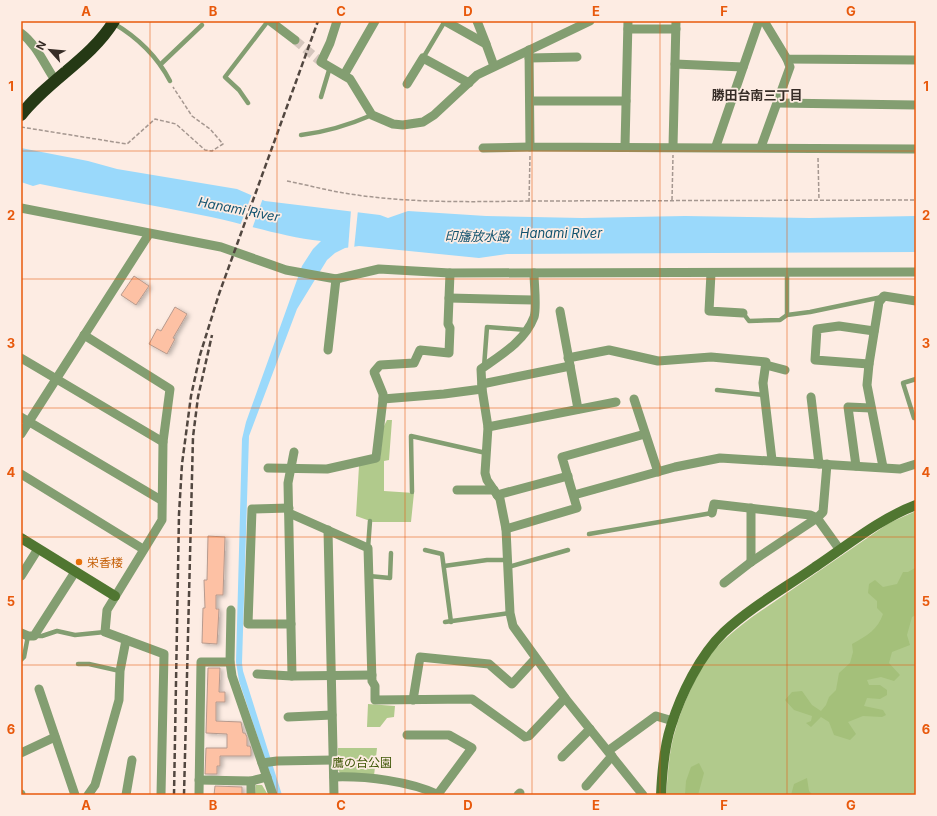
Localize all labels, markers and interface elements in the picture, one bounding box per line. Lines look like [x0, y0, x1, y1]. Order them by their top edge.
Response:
text: A [81, 3, 91, 19]
text: B [209, 3, 218, 19]
text: C [336, 3, 346, 19]
text: D [463, 3, 473, 19]
text: E [592, 3, 600, 19]
text: F [720, 3, 728, 19]
text: G [846, 3, 856, 19]
north arrow [30, 30, 70, 70]
text: N [33, 39, 49, 52]
text: 1 [8, 78, 14, 94]
text: 1 [923, 78, 929, 94]
district label: 勝田台南三丁目 [711, 87, 803, 103]
water label: Hanami River [197, 193, 282, 225]
text: 2 [7, 207, 15, 223]
text: 2 [922, 207, 930, 223]
water label: Hanami River [520, 225, 603, 241]
water label: 印旛放水路 [444, 228, 510, 244]
text: 3 [7, 335, 15, 351]
text: 3 [922, 335, 930, 351]
text: 4 [7, 464, 16, 480]
text: 4 [922, 464, 931, 480]
place label: 栄香楼 [87, 555, 123, 570]
marker: 栄香楼 [74, 557, 84, 567]
text: 5 [7, 593, 15, 609]
text: 5 [922, 593, 930, 609]
text: 6 [7, 721, 15, 737]
text: 6 [922, 721, 930, 737]
park label: 鷹の台公園 [332, 755, 392, 770]
text: A [81, 797, 91, 813]
text: B [209, 797, 218, 813]
text: C [336, 797, 346, 813]
text: D [463, 797, 473, 813]
text: E [592, 797, 600, 813]
text: F [720, 797, 728, 813]
text: G [846, 797, 856, 813]

